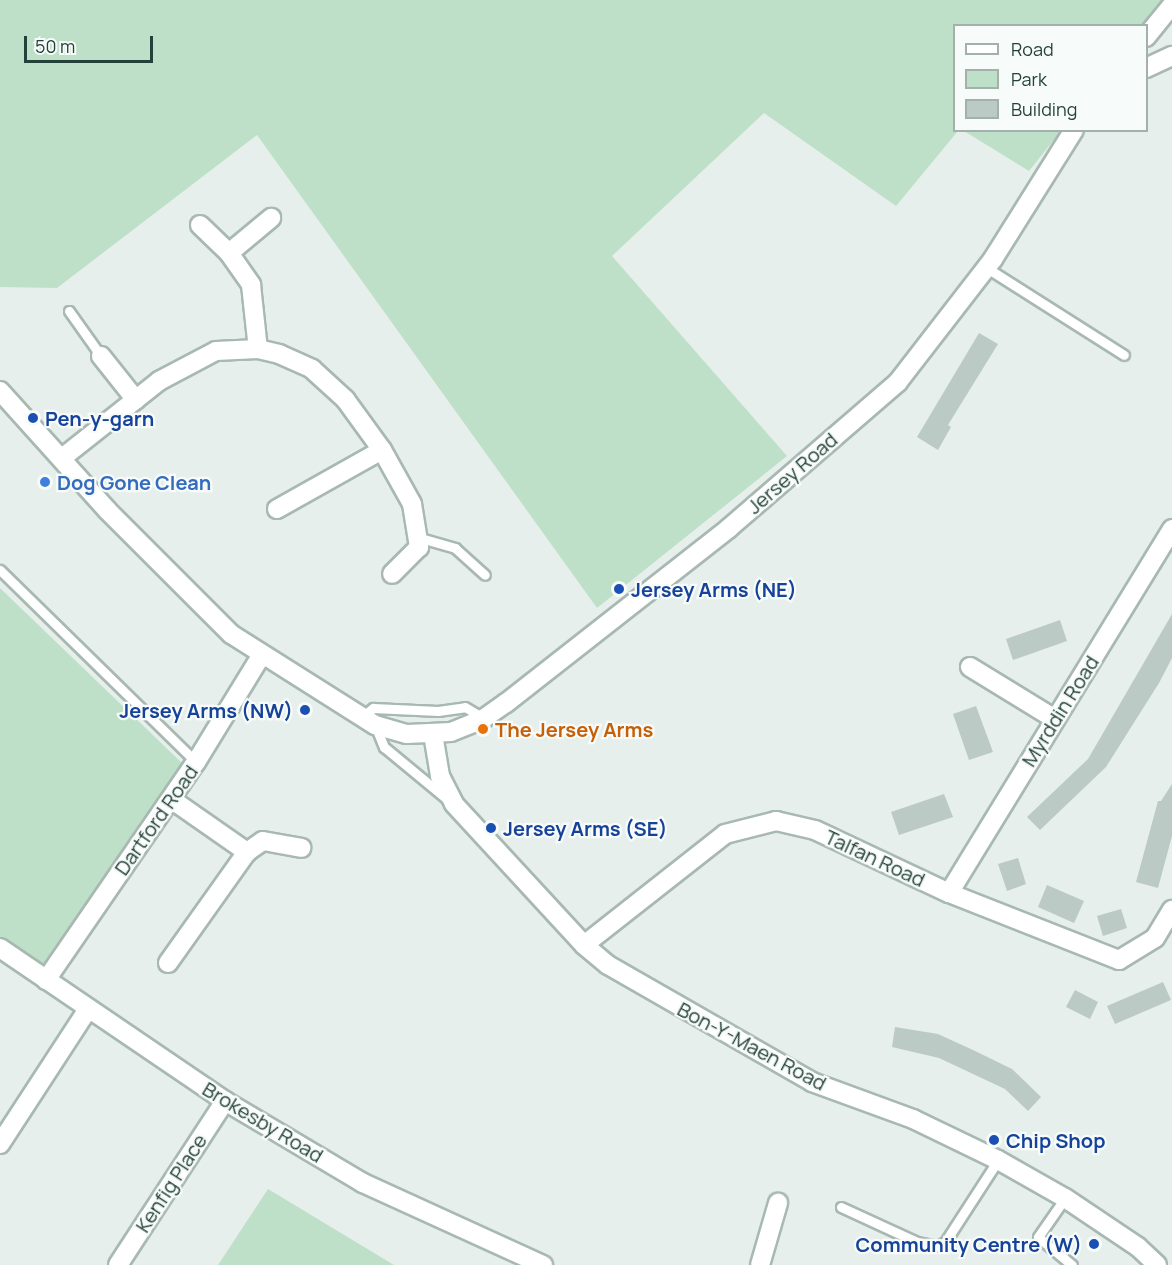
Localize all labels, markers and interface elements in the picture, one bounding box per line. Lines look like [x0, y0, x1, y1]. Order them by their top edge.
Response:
scale bar [27, 24, 156, 62]
legend [953, 24, 1148, 132]
text: 50 m [35, 34, 75, 58]
text: Road [1011, 37, 1054, 61]
text: Park [1011, 67, 1047, 91]
text: Building [1011, 97, 1077, 121]
place label: Pen-y-garn [45, 406, 154, 430]
marker: Pen-y-garn [26, 411, 40, 425]
street label: Jersey Road [742, 427, 842, 519]
place label: Dog Gone Clean [57, 470, 211, 494]
marker: Dog Gone Clean [38, 475, 52, 489]
place label: Jersey Arms (NE) [631, 577, 797, 601]
marker: Jersey Arms (NE) [612, 582, 626, 596]
street label: Myrddin Road [1016, 651, 1104, 771]
place label: Jersey Arms (NW) [119, 698, 293, 722]
marker: Jersey Arms (NW) [298, 703, 312, 717]
place label: The Jersey Arms [495, 717, 653, 741]
marker: The Jersey Arms [476, 722, 490, 736]
street label: Dartford Road [109, 760, 203, 880]
place label: Jersey Arms (SE) [503, 816, 667, 840]
marker: Jersey Arms (SE) [484, 821, 498, 835]
street label: Talfan Road [821, 824, 929, 892]
street label: Bon-Y-Maen Road [674, 997, 830, 1095]
street label: Brokesby Road [198, 1077, 328, 1167]
place label: Chip Shop [1006, 1128, 1106, 1152]
street label: Kenfig Place [130, 1129, 212, 1237]
marker: Chip Shop [987, 1133, 1001, 1147]
place label: Community Centre (W) [856, 1232, 1082, 1256]
marker: Community Centre (W) [1087, 1237, 1101, 1251]

